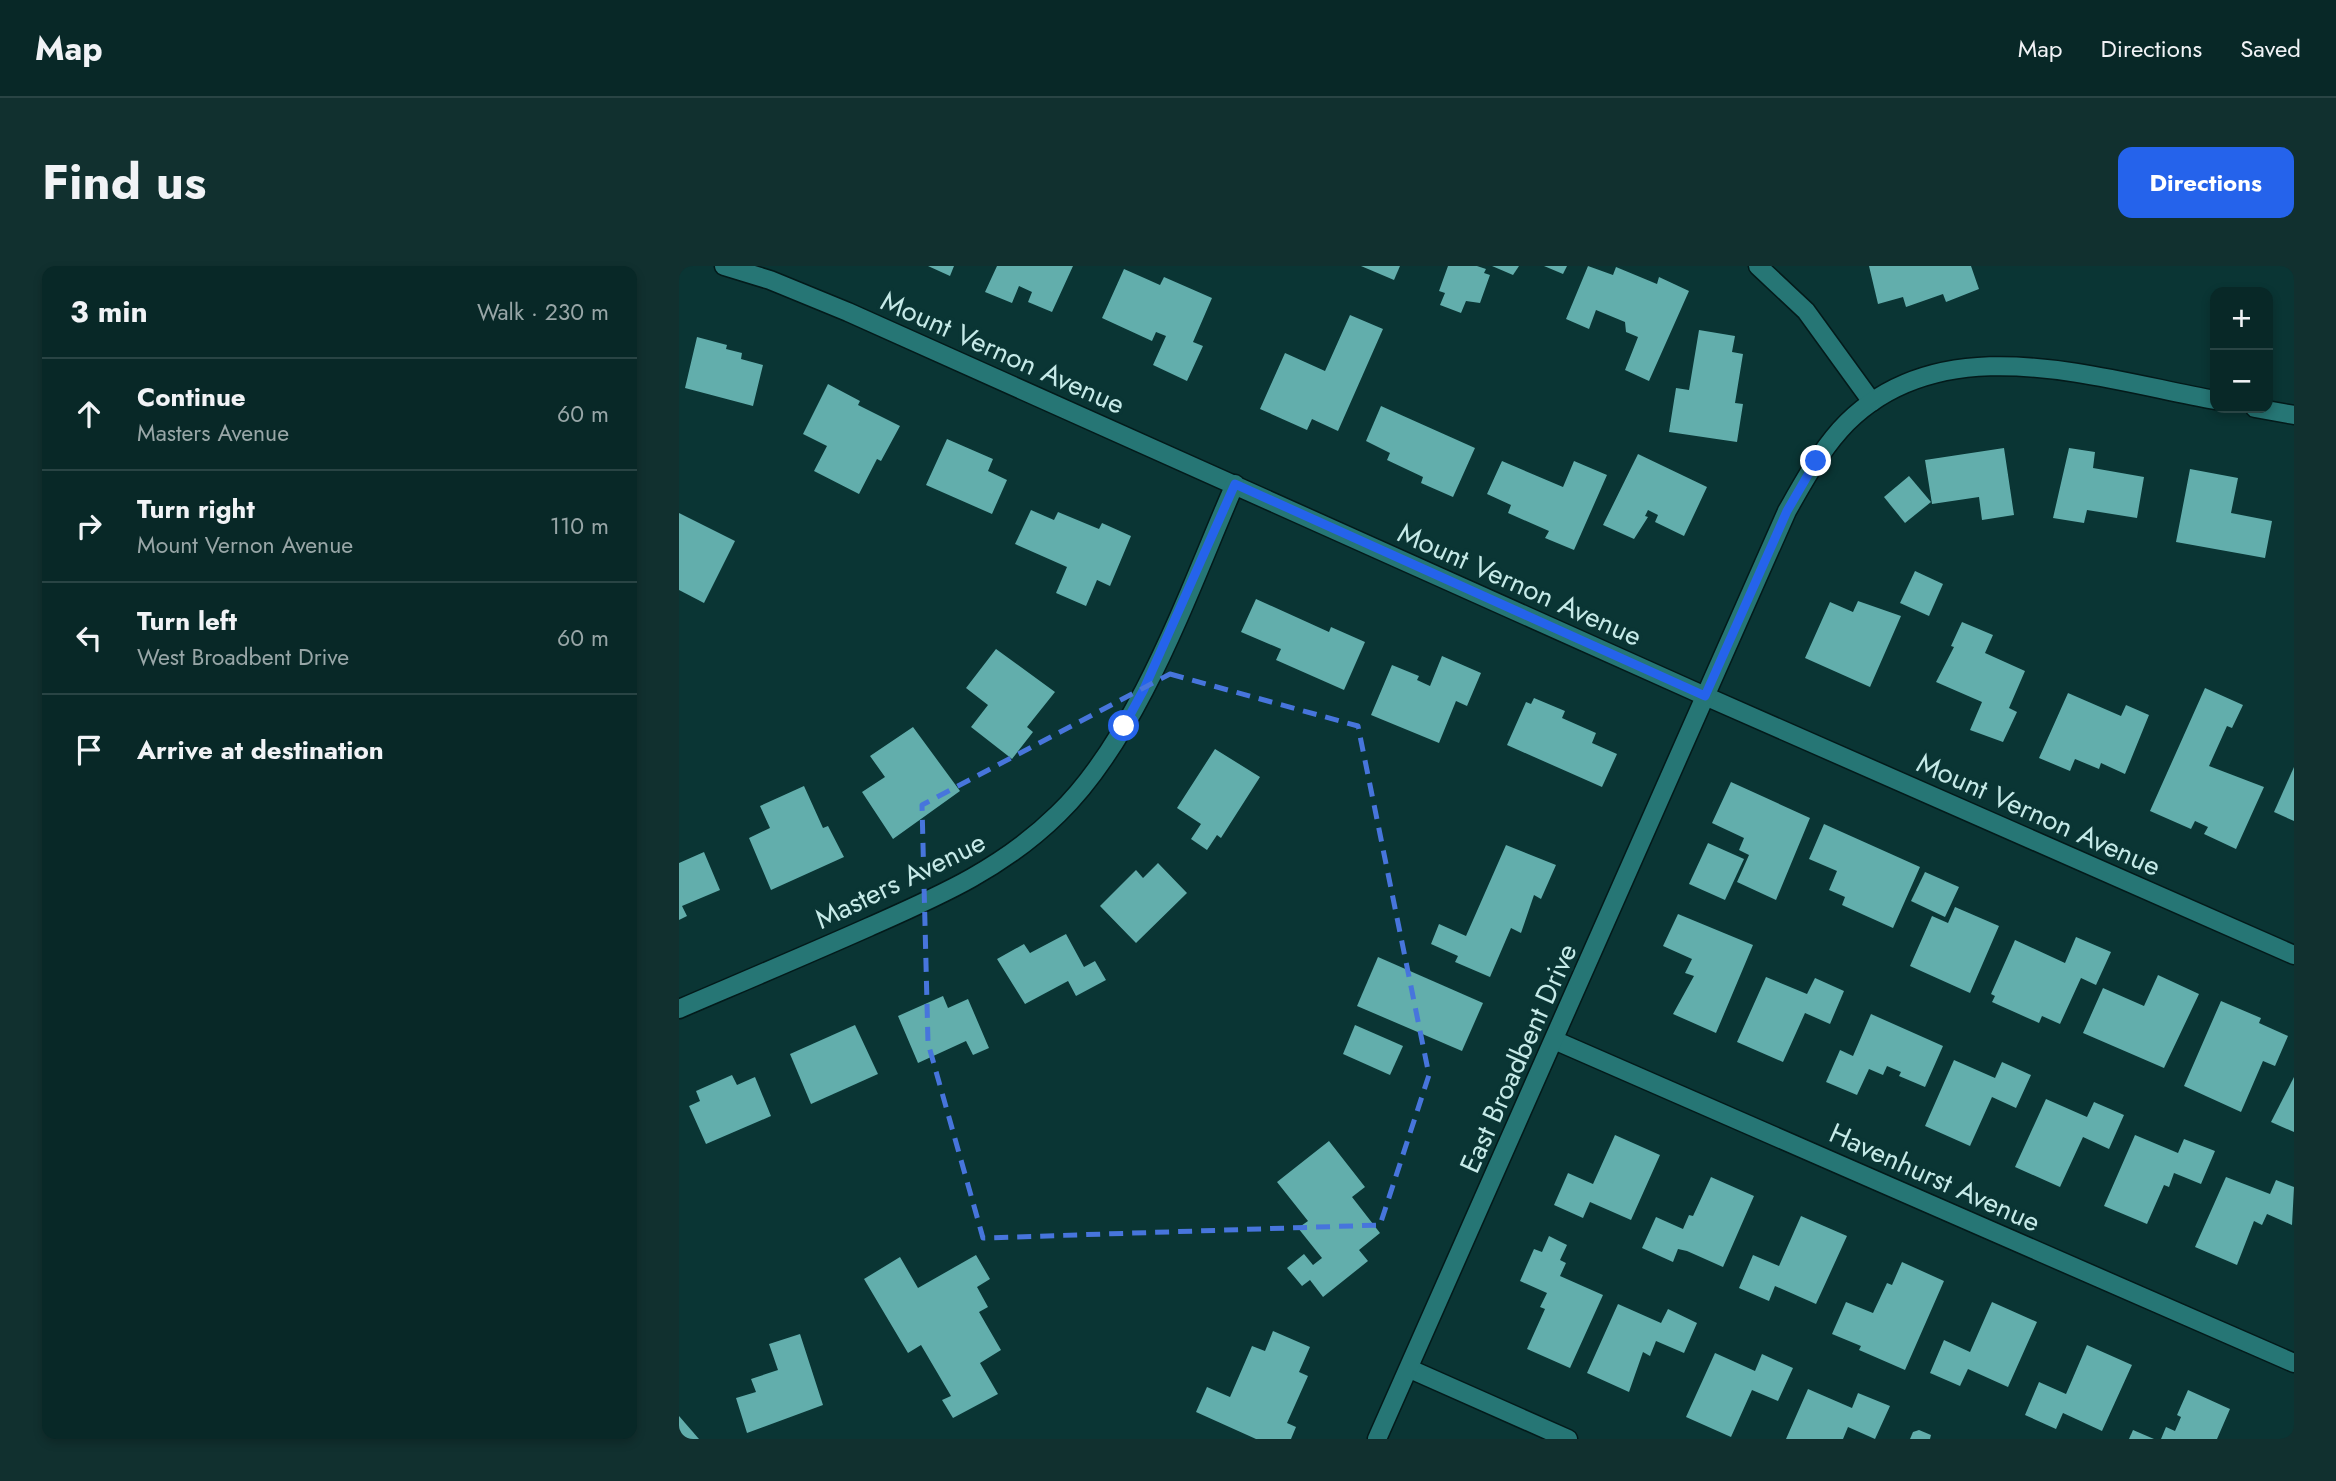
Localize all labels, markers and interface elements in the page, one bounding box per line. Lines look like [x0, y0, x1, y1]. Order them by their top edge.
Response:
text: Map [35, 25, 103, 72]
text: Map [2018, 31, 2063, 66]
text: Directions [2101, 31, 2202, 66]
text: Saved [2240, 31, 2301, 66]
text: Find us [42, 147, 206, 217]
button: Directions [2118, 147, 2294, 218]
street label: Mount Vernon Avenue [874, 280, 1131, 425]
map controls [2210, 287, 2273, 413]
button: + [2210, 287, 2273, 350]
text: 3 min [70, 290, 148, 333]
text: Walk · 230 m [477, 295, 609, 329]
button: − [2210, 350, 2273, 413]
text: Continue [137, 378, 246, 416]
icon: ahead [70, 395, 108, 433]
text: 60 m [557, 397, 609, 431]
text: Masters Avenue [137, 416, 289, 450]
route end [1800, 445, 1831, 476]
text: Turn right [137, 490, 255, 528]
icon: right [70, 507, 108, 545]
text: 110 m [550, 509, 609, 543]
street label: Mount Vernon Avenue [1391, 512, 1648, 657]
text: Mount Vernon Avenue [137, 528, 353, 562]
text: Turn left [137, 602, 237, 640]
icon: left [70, 619, 108, 657]
text: 60 m [557, 621, 609, 655]
text: West Broadbent Drive [137, 640, 349, 674]
route start [1108, 710, 1139, 741]
icon: arrive [70, 731, 108, 769]
text: Arrive at destination [137, 731, 384, 769]
street label: Mount Vernon Avenue [1910, 742, 2167, 887]
street label: Masters Avenue [808, 821, 992, 939]
street label: East Broadbent Drive [1449, 937, 1587, 1179]
street label: Havenhurst Avenue [1823, 1113, 2047, 1242]

